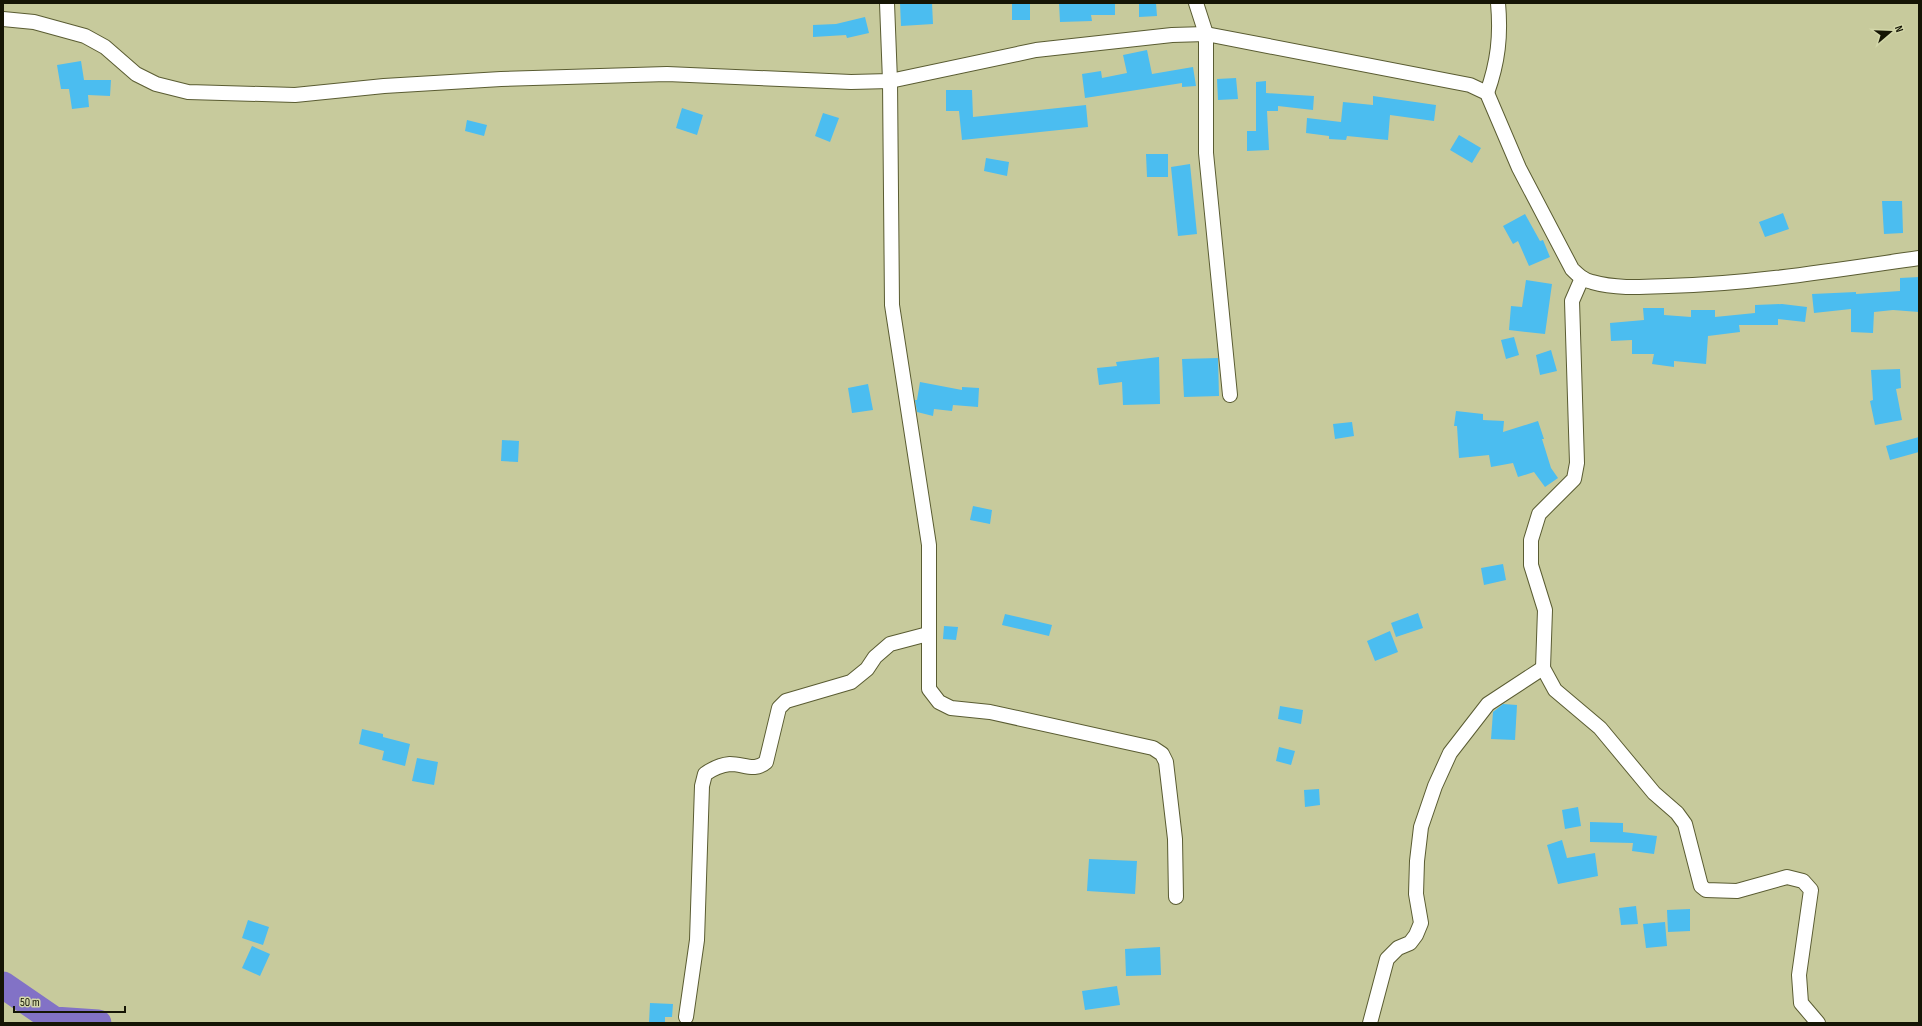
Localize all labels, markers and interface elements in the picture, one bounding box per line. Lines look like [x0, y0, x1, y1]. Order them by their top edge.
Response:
north arrow [1870, 12, 1910, 52]
text: N [1892, 24, 1906, 34]
scale bar [14, 988, 125, 1014]
text: 50 m [20, 995, 40, 1010]

